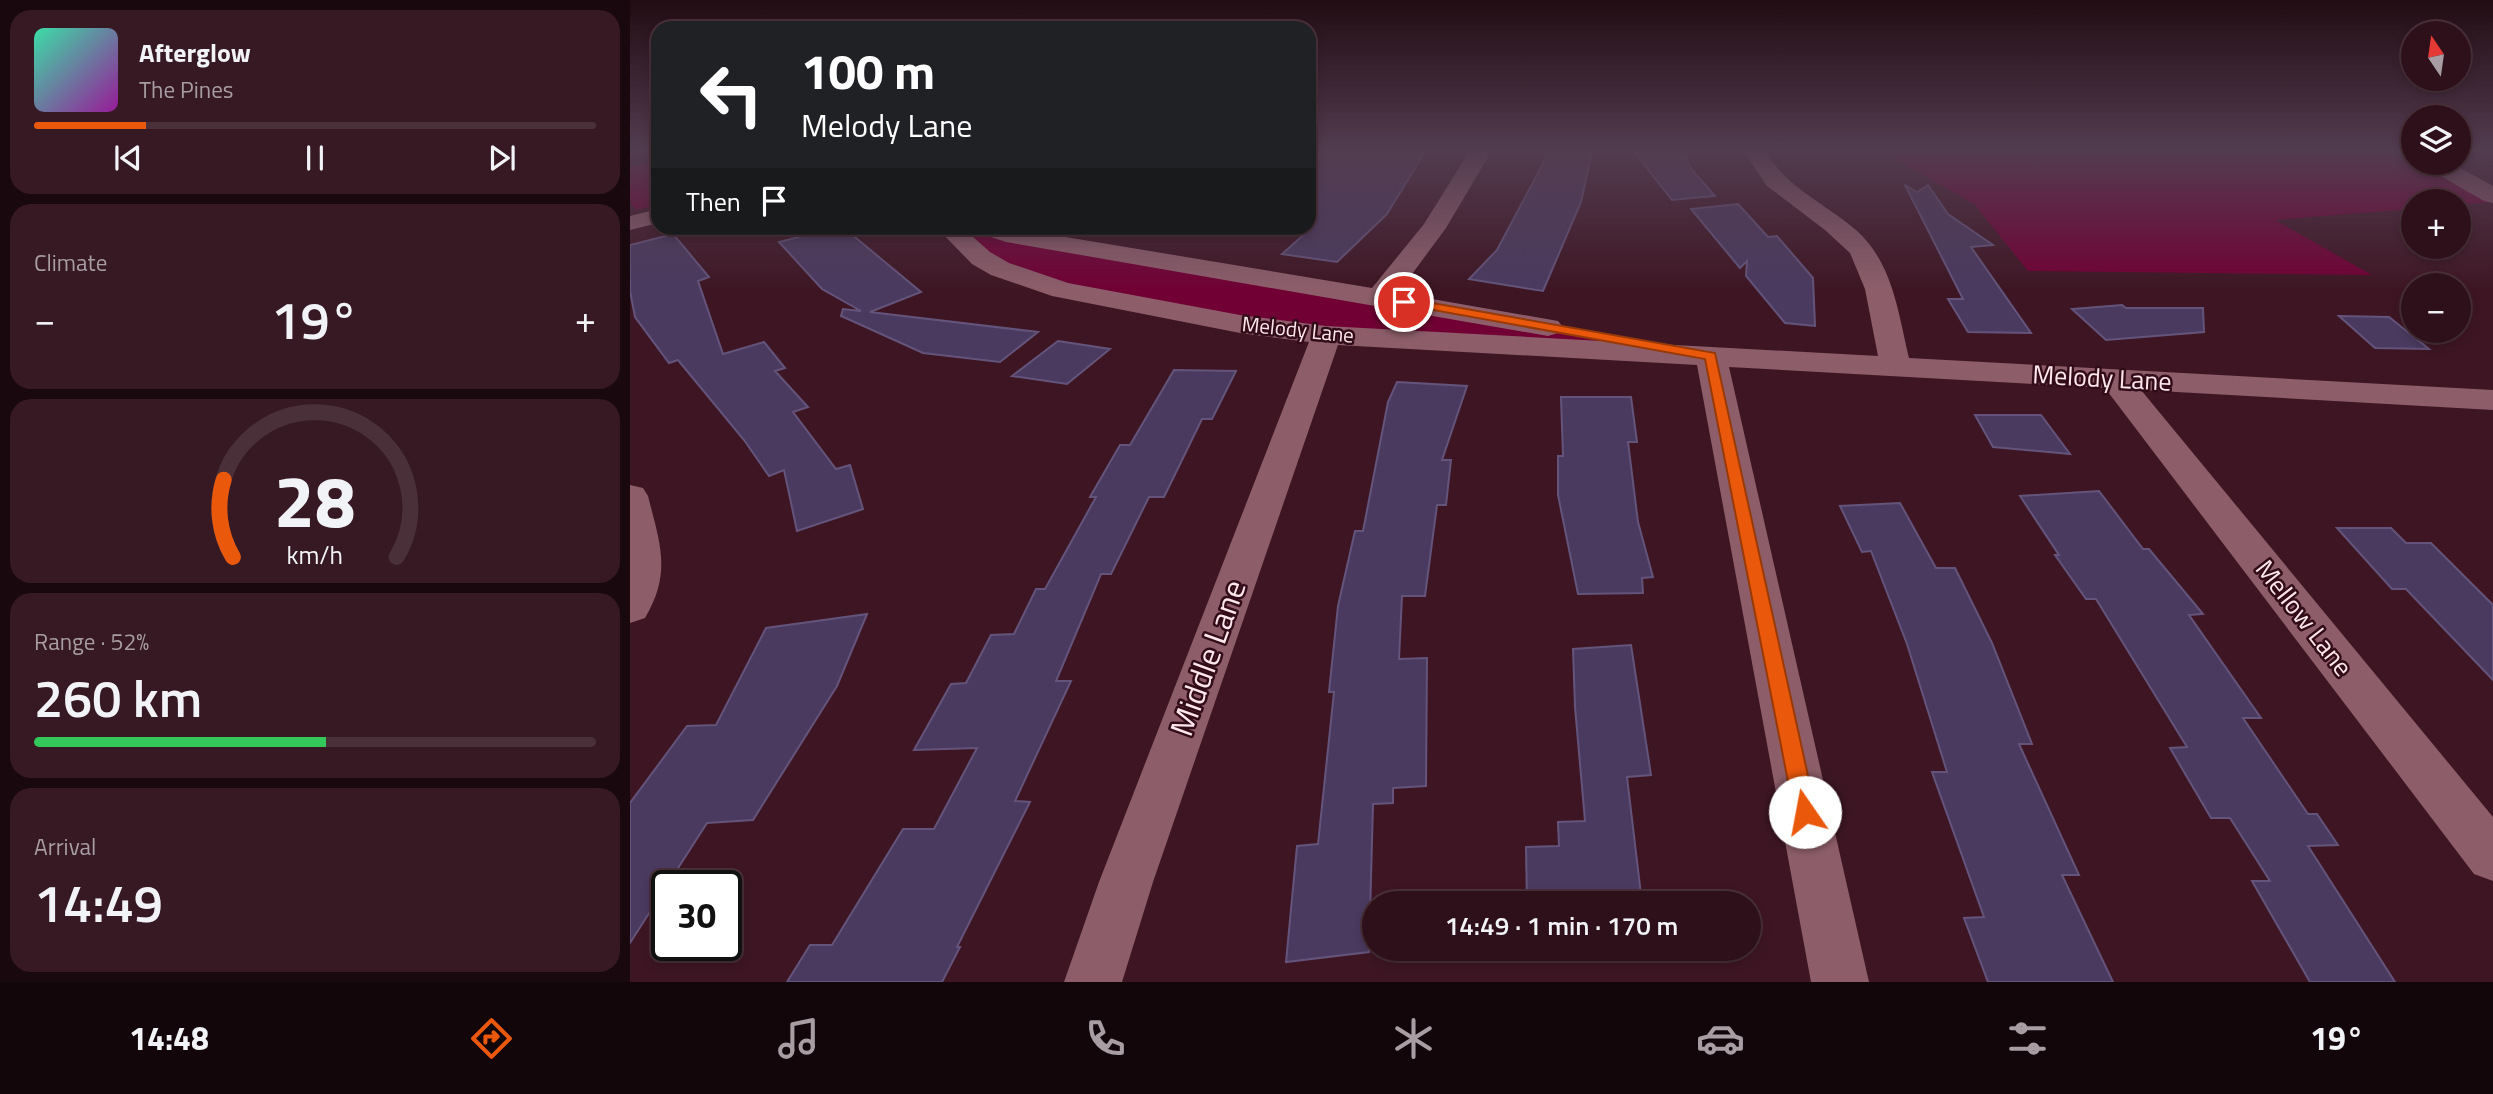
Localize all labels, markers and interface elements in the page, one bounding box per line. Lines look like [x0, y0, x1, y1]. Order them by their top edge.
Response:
north arrow [2401, 21, 2471, 91]
map controls [2401, 21, 2471, 343]
text: Afterglow [139, 33, 251, 72]
text: 100 m [801, 33, 935, 108]
icon: left [686, 49, 777, 140]
text: The Pines [139, 72, 233, 107]
text: Melody Lane [801, 101, 972, 149]
button: layers [2401, 105, 2471, 175]
icon: previous [109, 139, 147, 177]
icon: pause [296, 139, 334, 177]
icon: next [483, 139, 521, 177]
text: Then [686, 182, 741, 221]
icon: arrive [755, 182, 793, 220]
button: + [2401, 189, 2471, 259]
text: Climate [34, 245, 107, 280]
pin [1374, 272, 1434, 332]
button: − [2401, 273, 2471, 343]
text: 19° [271, 280, 359, 359]
icon: arrive [1385, 283, 1423, 321]
text: − [34, 290, 55, 348]
text: + [575, 290, 596, 348]
street label: Melody Lane [1241, 307, 1356, 351]
street label: Melody Lane [2032, 354, 2173, 401]
text: 28 [274, 445, 356, 555]
text: km/h [287, 536, 343, 574]
street label: Mellow Lane [2246, 551, 2362, 684]
street label: Middle Lane [1157, 573, 1257, 742]
text: Range · 52% [34, 624, 149, 659]
text: 260 km [34, 658, 202, 737]
position arrow [1768, 775, 1842, 849]
text: Arrival [34, 829, 96, 864]
text: 14:49 [34, 863, 163, 942]
speed limit sign: 30 [651, 870, 742, 961]
text: 14:49 · 1 min · 170 m [1445, 906, 1678, 945]
text: 14:48 [129, 1014, 209, 1062]
icon: directions [467, 1014, 516, 1063]
icon: music [774, 1014, 823, 1063]
icon: phone [1081, 1014, 1130, 1063]
icon: climate [1389, 1014, 1438, 1063]
icon: car [1696, 1014, 1745, 1063]
icon: filters [2003, 1014, 2052, 1063]
text: 19° [2310, 1014, 2364, 1062]

